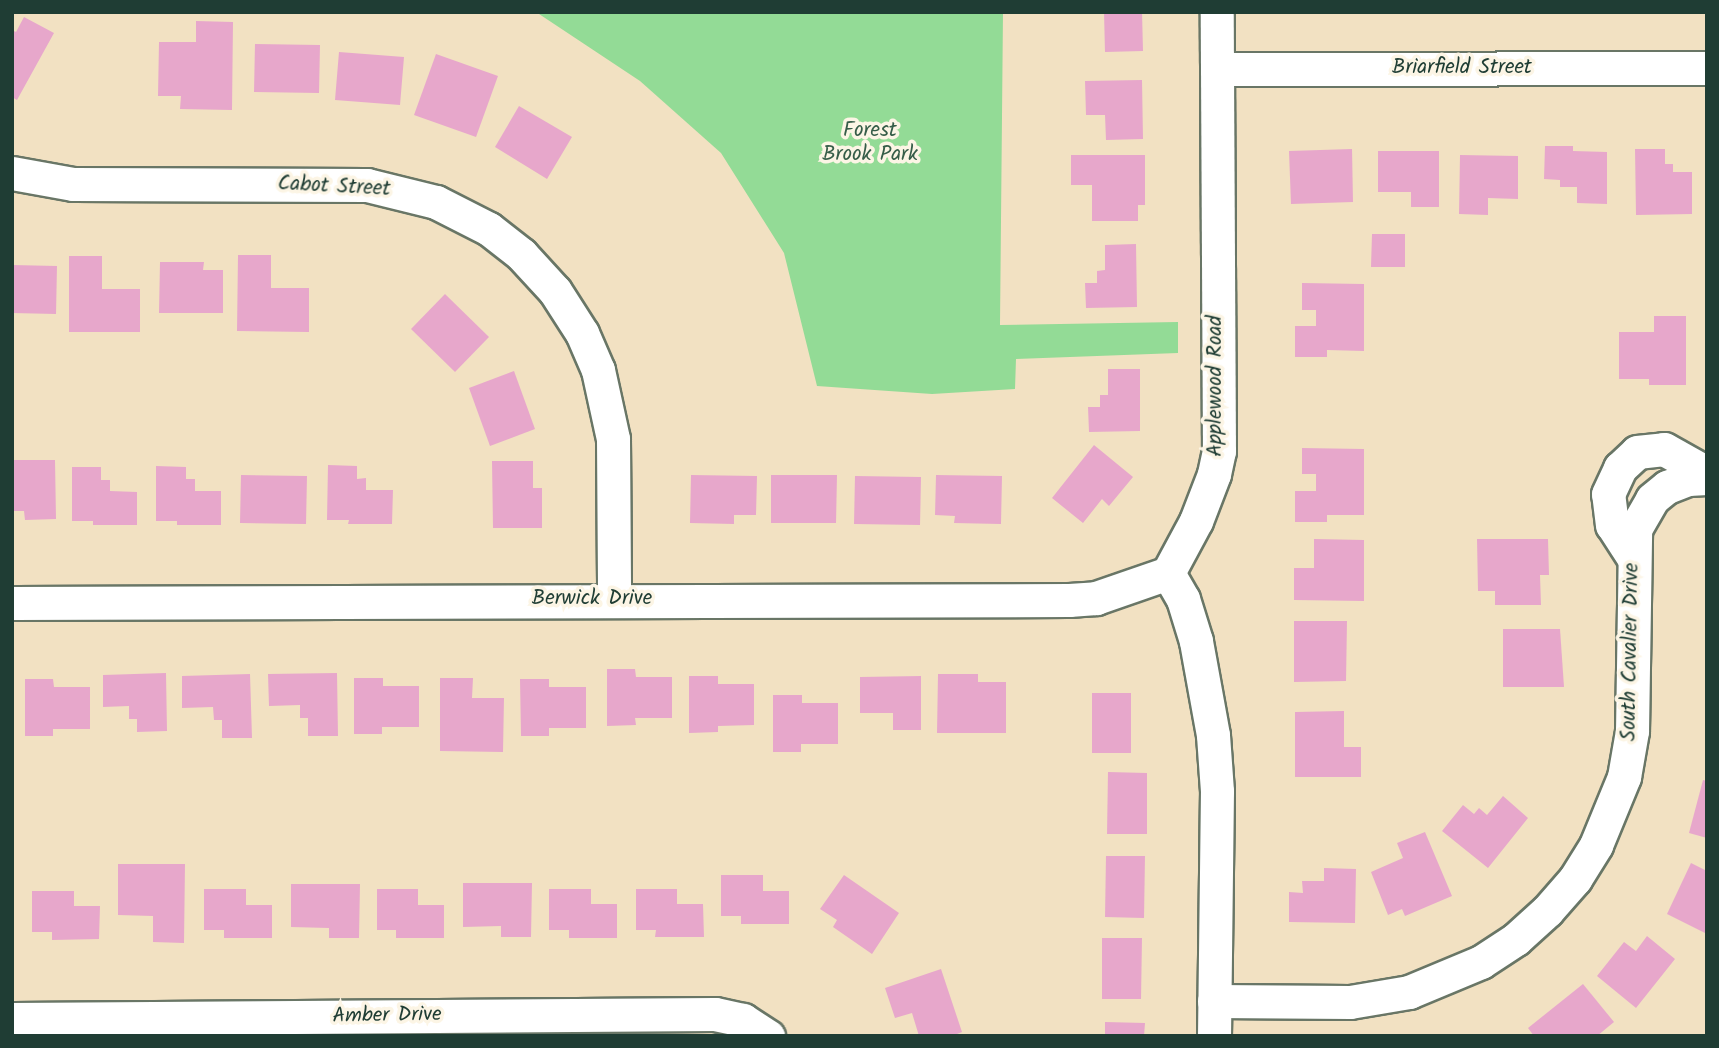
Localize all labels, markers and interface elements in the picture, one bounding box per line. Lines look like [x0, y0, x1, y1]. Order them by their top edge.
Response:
street label: Briarfield Street [1392, 55, 1532, 81]
park label: Forest Brook Park [822, 118, 918, 168]
street label: Cabot Street [277, 171, 391, 203]
street label: Applewood Road [1203, 315, 1229, 457]
street label: South Cavalier Drive [1617, 563, 1645, 741]
street label: Berwick Drive [532, 586, 652, 612]
street label: Amber Drive [332, 1002, 442, 1030]

